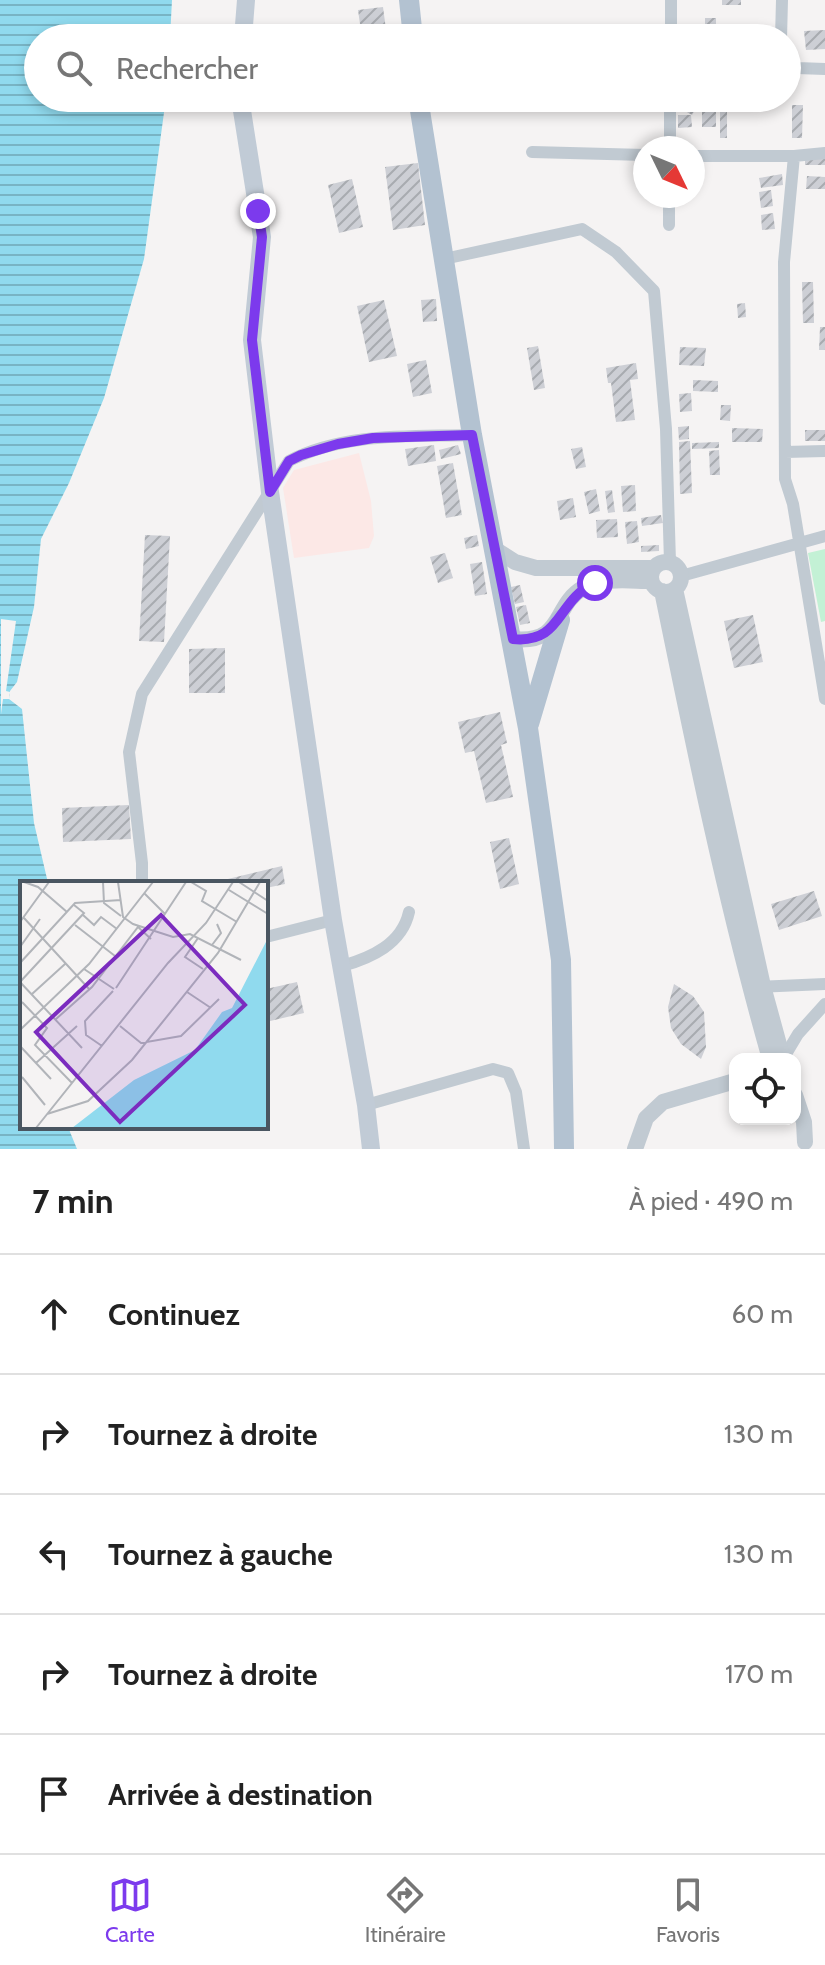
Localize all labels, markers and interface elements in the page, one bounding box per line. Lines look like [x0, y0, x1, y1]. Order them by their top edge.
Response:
search box [24, 24, 801, 112]
icon: search [52, 46, 96, 90]
text: Rechercher [116, 50, 258, 87]
north arrow [633, 136, 705, 208]
route end [240, 193, 276, 229]
route start [577, 565, 613, 601]
inset map [20, 881, 268, 1129]
map controls [729, 1053, 801, 1125]
button: locate [729, 1053, 801, 1125]
text: 7 min [32, 1180, 113, 1222]
text: À pied · 490 m [629, 1185, 793, 1217]
icon: ahead [32, 1292, 76, 1336]
text: Continuez [108, 1296, 240, 1333]
text: 60 m [731, 1298, 793, 1330]
icon: right [32, 1412, 76, 1456]
text: Tournez à droite [108, 1416, 317, 1453]
text: 130 m [724, 1418, 793, 1450]
icon: left [32, 1532, 76, 1576]
text: Tournez à gauche [108, 1536, 333, 1573]
text: 130 m [724, 1538, 793, 1570]
icon: right [32, 1652, 76, 1696]
text: Tournez à droite [108, 1656, 317, 1693]
text: 170 m [725, 1658, 793, 1690]
icon: arrive [32, 1772, 76, 1816]
text: Arrivée à destination [108, 1776, 373, 1813]
tab: Carte [105, 1873, 155, 1948]
tab: Itinéraire [365, 1873, 446, 1948]
tab: Favoris [656, 1873, 720, 1948]

